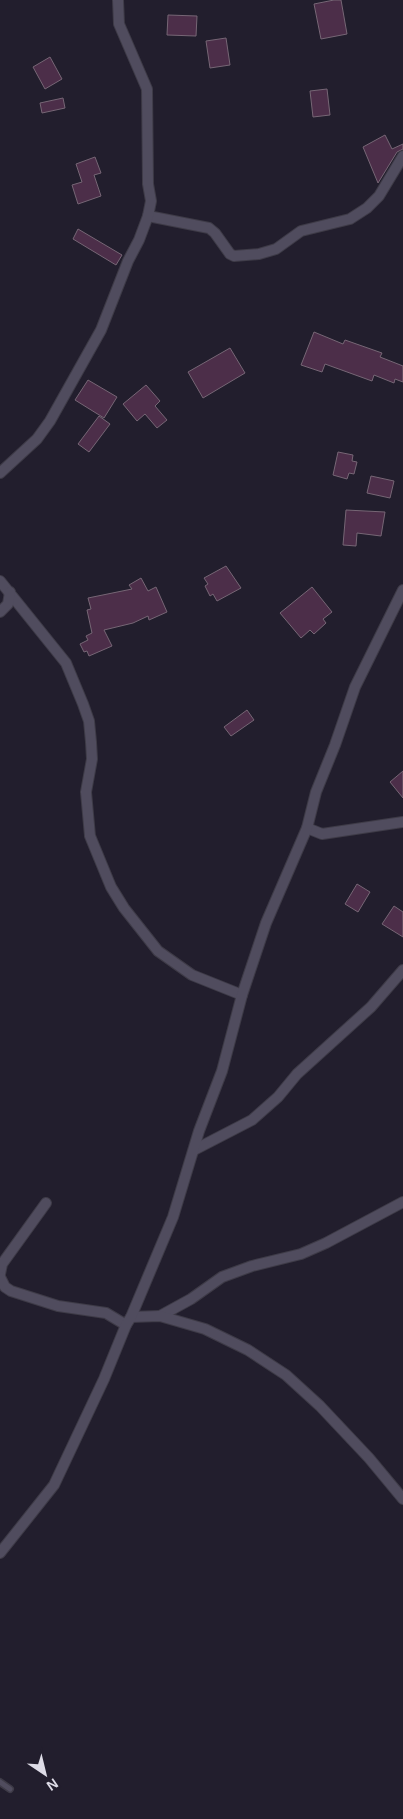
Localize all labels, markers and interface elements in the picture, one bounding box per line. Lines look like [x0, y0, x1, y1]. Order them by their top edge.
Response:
north arrow [20, 1749, 70, 1799]
text: N [44, 1775, 61, 1794]

